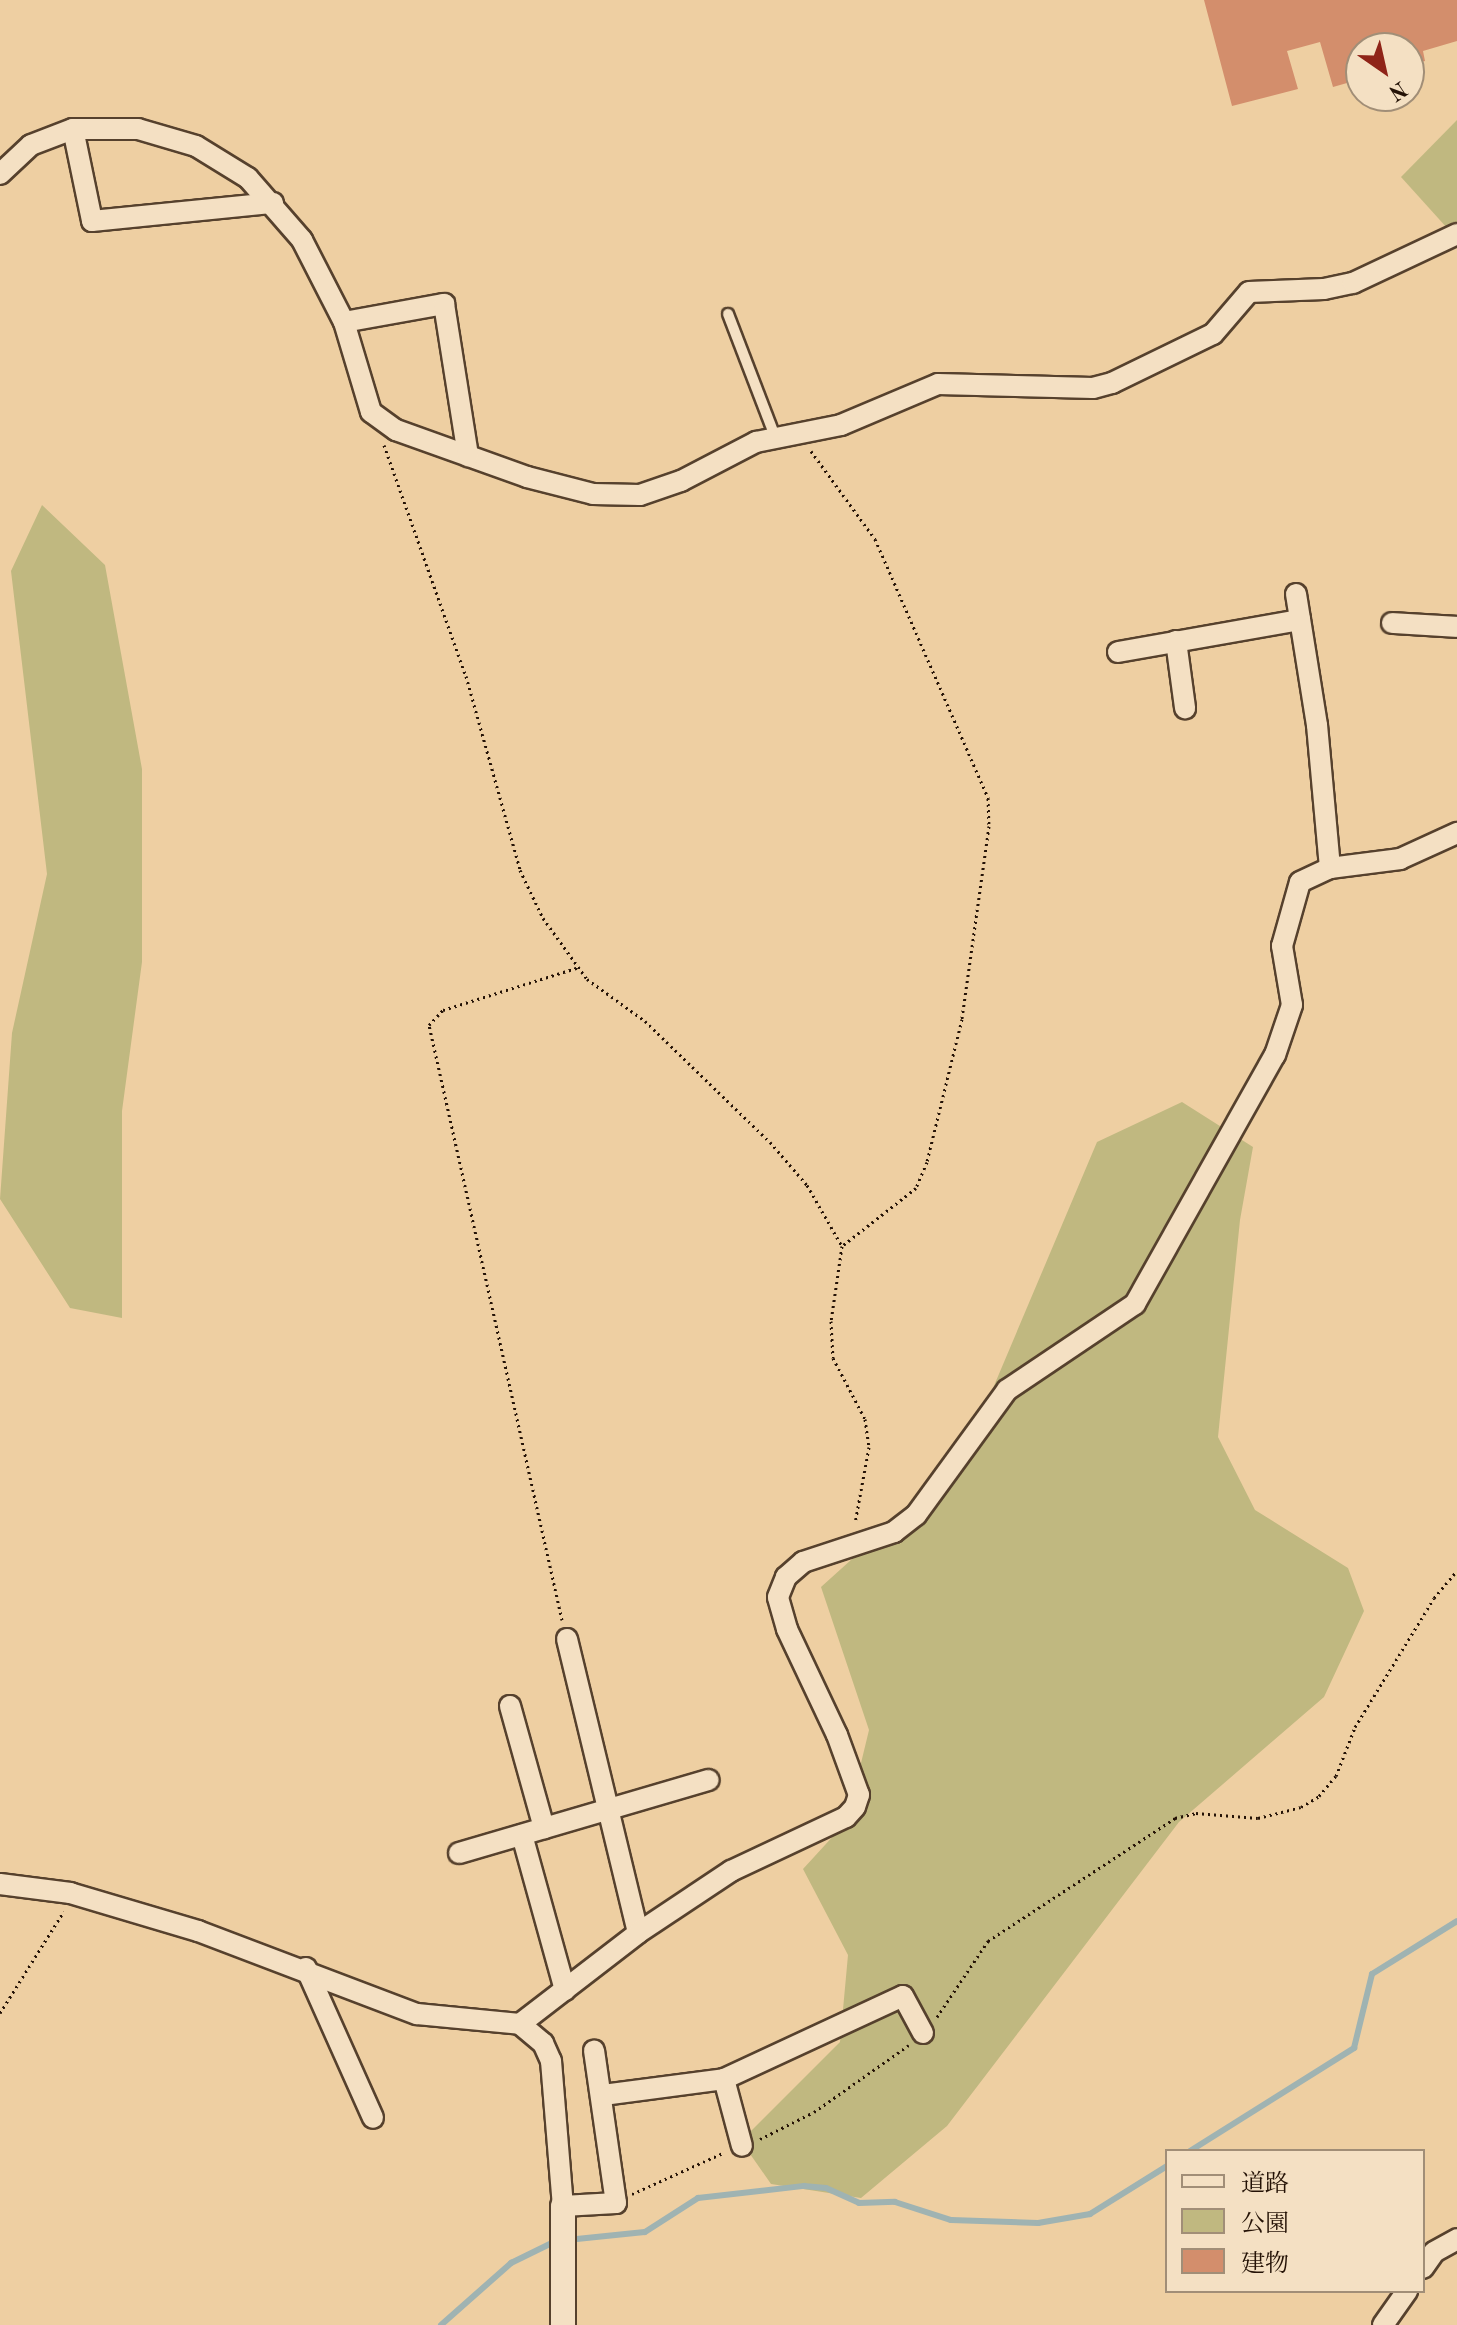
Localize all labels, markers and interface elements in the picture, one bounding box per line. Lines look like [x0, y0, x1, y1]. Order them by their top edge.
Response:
north arrow [1345, 32, 1425, 112]
text: N [1384, 76, 1410, 104]
legend [1165, 2149, 1425, 2293]
text: 道路 [1241, 2173, 1289, 2197]
text: 公園 [1241, 2213, 1289, 2237]
text: 建物 [1241, 2253, 1289, 2277]

